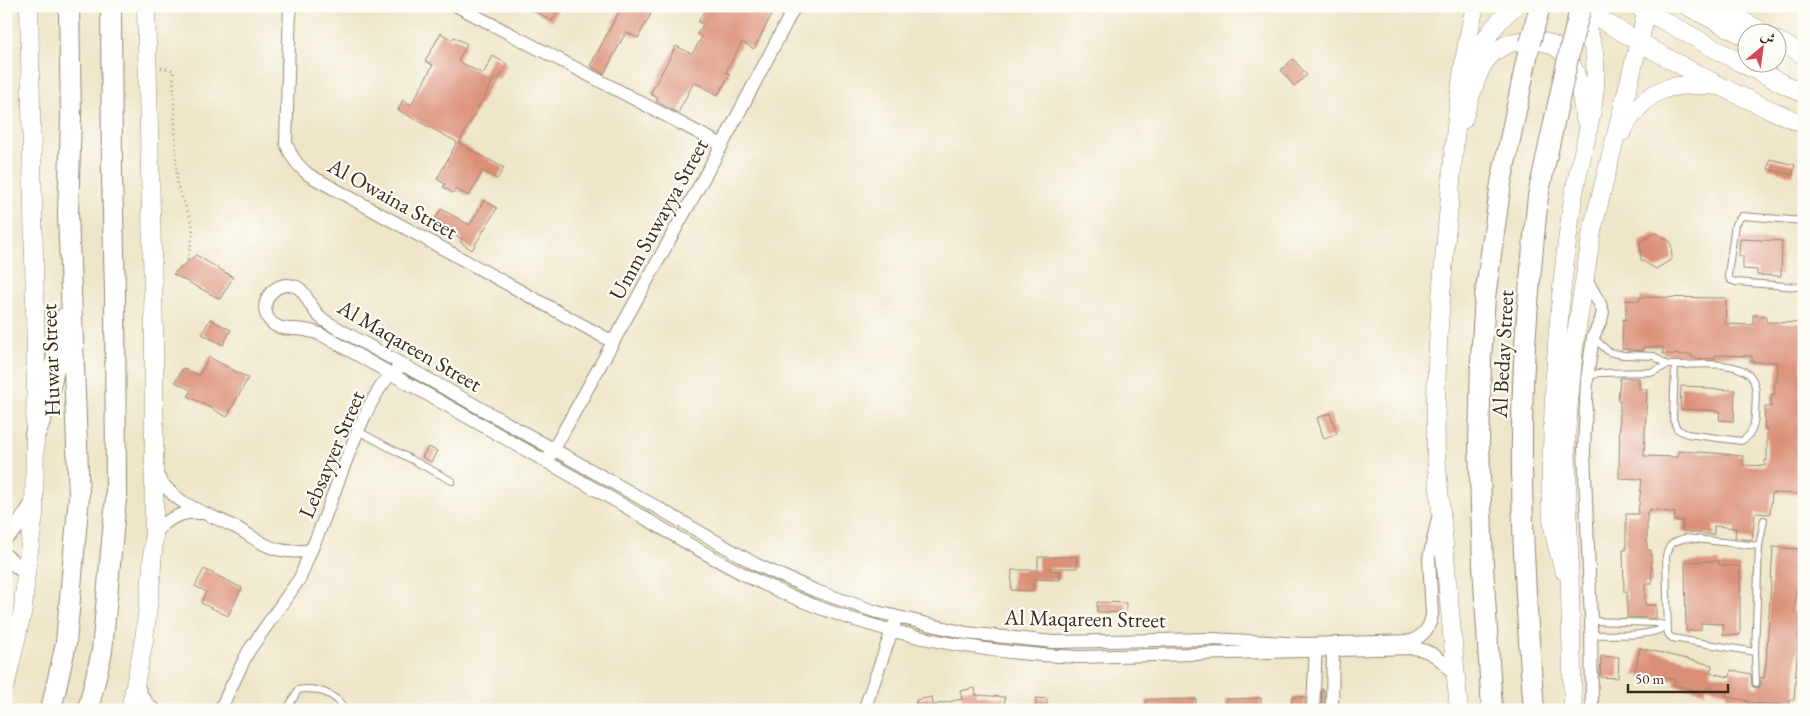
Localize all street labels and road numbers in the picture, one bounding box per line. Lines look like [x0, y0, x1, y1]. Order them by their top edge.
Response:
street label: Umm Suwayya Street [602, 133, 715, 305]
street label: Al Owaina Street [322, 150, 463, 246]
street label: Al Beday Street [1485, 289, 1520, 420]
street label: Al Maqareen Street [332, 292, 487, 398]
street label: Huwar Street [34, 303, 67, 417]
street label: Lebsayyer Street [292, 386, 371, 522]
street label: Al Maqareen Street [1003, 603, 1166, 634]

